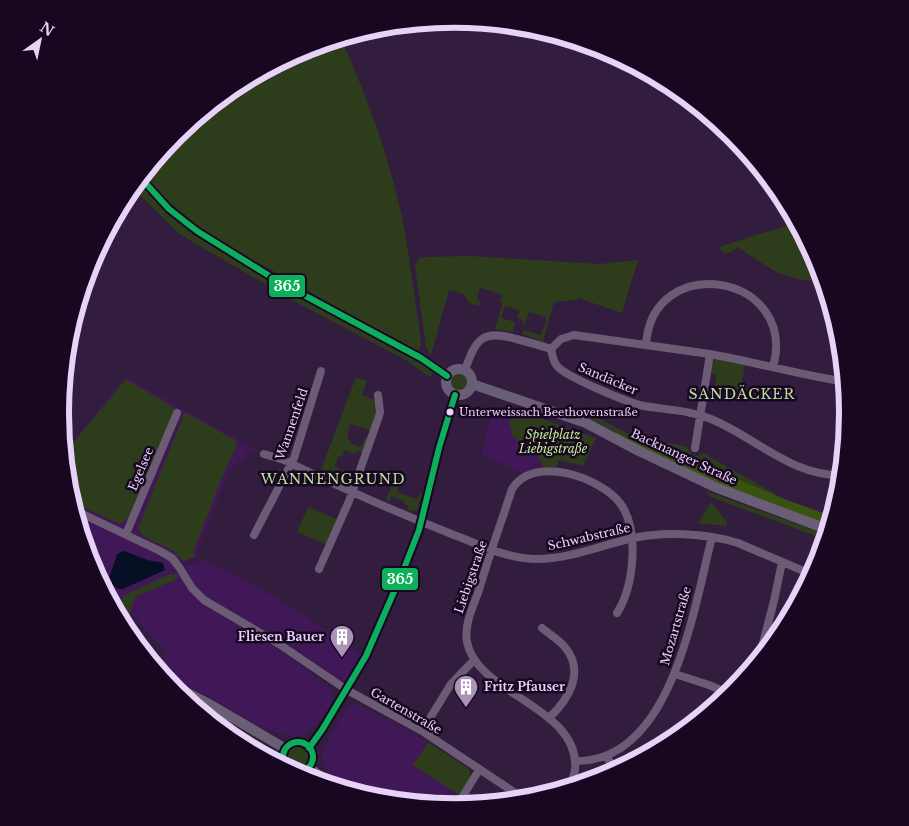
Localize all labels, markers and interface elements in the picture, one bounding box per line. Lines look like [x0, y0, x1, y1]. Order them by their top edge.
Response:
north arrow [15, 15, 65, 65]
text: N [37, 18, 58, 40]
line badge: 365 [268, 274, 306, 298]
text: 365 [274, 277, 300, 295]
street label: Sandäcker [576, 359, 641, 398]
district label: SANDÄCKER [688, 385, 796, 403]
street label: Wannenfeld [272, 386, 311, 463]
place label: Unterweissach Beethovenstraße [459, 405, 638, 419]
marker: Unterweissach Beethovenstraße [445, 407, 455, 417]
street label: Backnanger Straße [629, 425, 740, 488]
park label: Spielplatz Liebigstraße [518, 427, 588, 456]
street label: Egelsee [125, 445, 156, 493]
district label: WANNENGRUND [259, 470, 406, 488]
street label: Schwabstraße [546, 520, 632, 553]
street label: Liebigstraße [451, 538, 490, 615]
line badge: 365 [381, 567, 419, 591]
text: 365 [387, 570, 413, 588]
street label: Mozartstraße [657, 584, 694, 667]
building icon: Fliesen Bauer [329, 624, 355, 658]
place label: Fliesen Bauer [238, 629, 324, 644]
building icon: Fritz Pfauser [453, 674, 479, 708]
place label: Fritz Pfauser [484, 679, 565, 694]
street label: Gartenstraße [368, 684, 445, 737]

